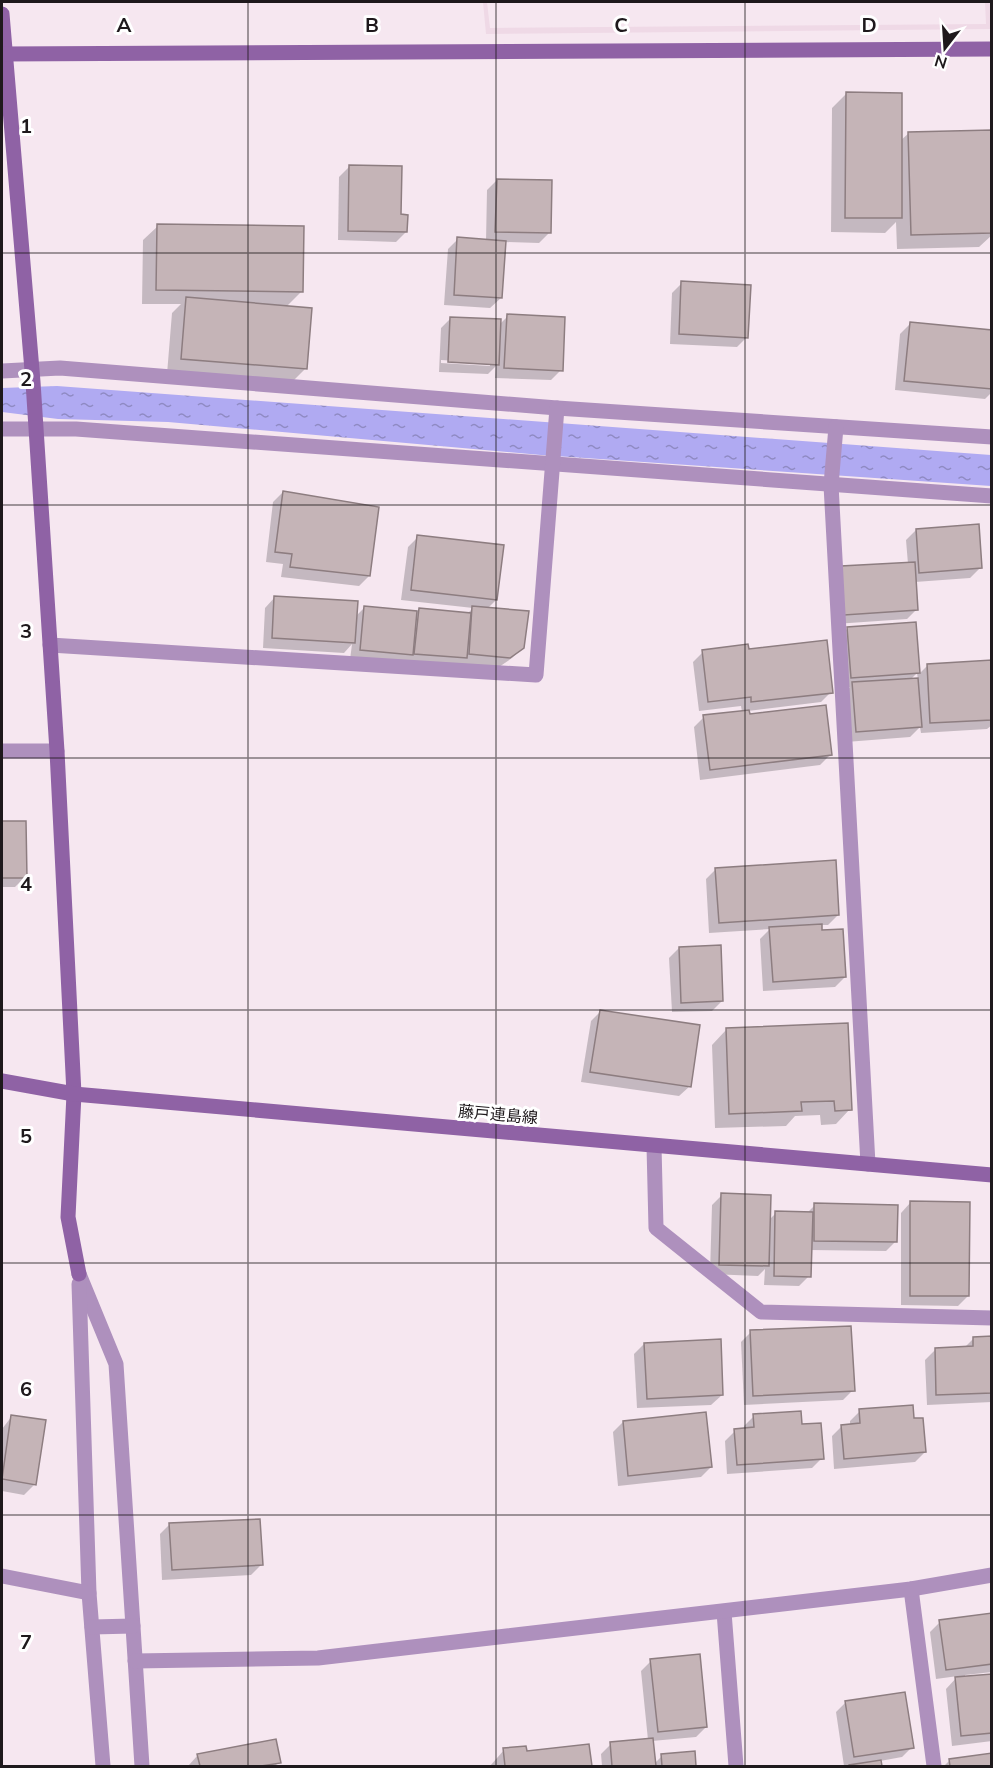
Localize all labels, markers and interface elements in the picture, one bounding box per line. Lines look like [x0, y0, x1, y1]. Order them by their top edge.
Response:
text: A [117, 12, 132, 37]
text: B [365, 12, 379, 37]
text: C [614, 12, 628, 37]
text: D [861, 12, 877, 37]
north arrow [915, 18, 975, 78]
text: N [932, 51, 949, 74]
text: 1 [20, 113, 32, 138]
text: 2 [20, 366, 32, 391]
text: 3 [20, 618, 32, 643]
text: 4 [20, 871, 32, 896]
street label: 藤戸連島線 [457, 1101, 539, 1127]
text: 5 [20, 1123, 32, 1148]
text: 6 [20, 1376, 32, 1401]
text: 7 [20, 1629, 32, 1654]

